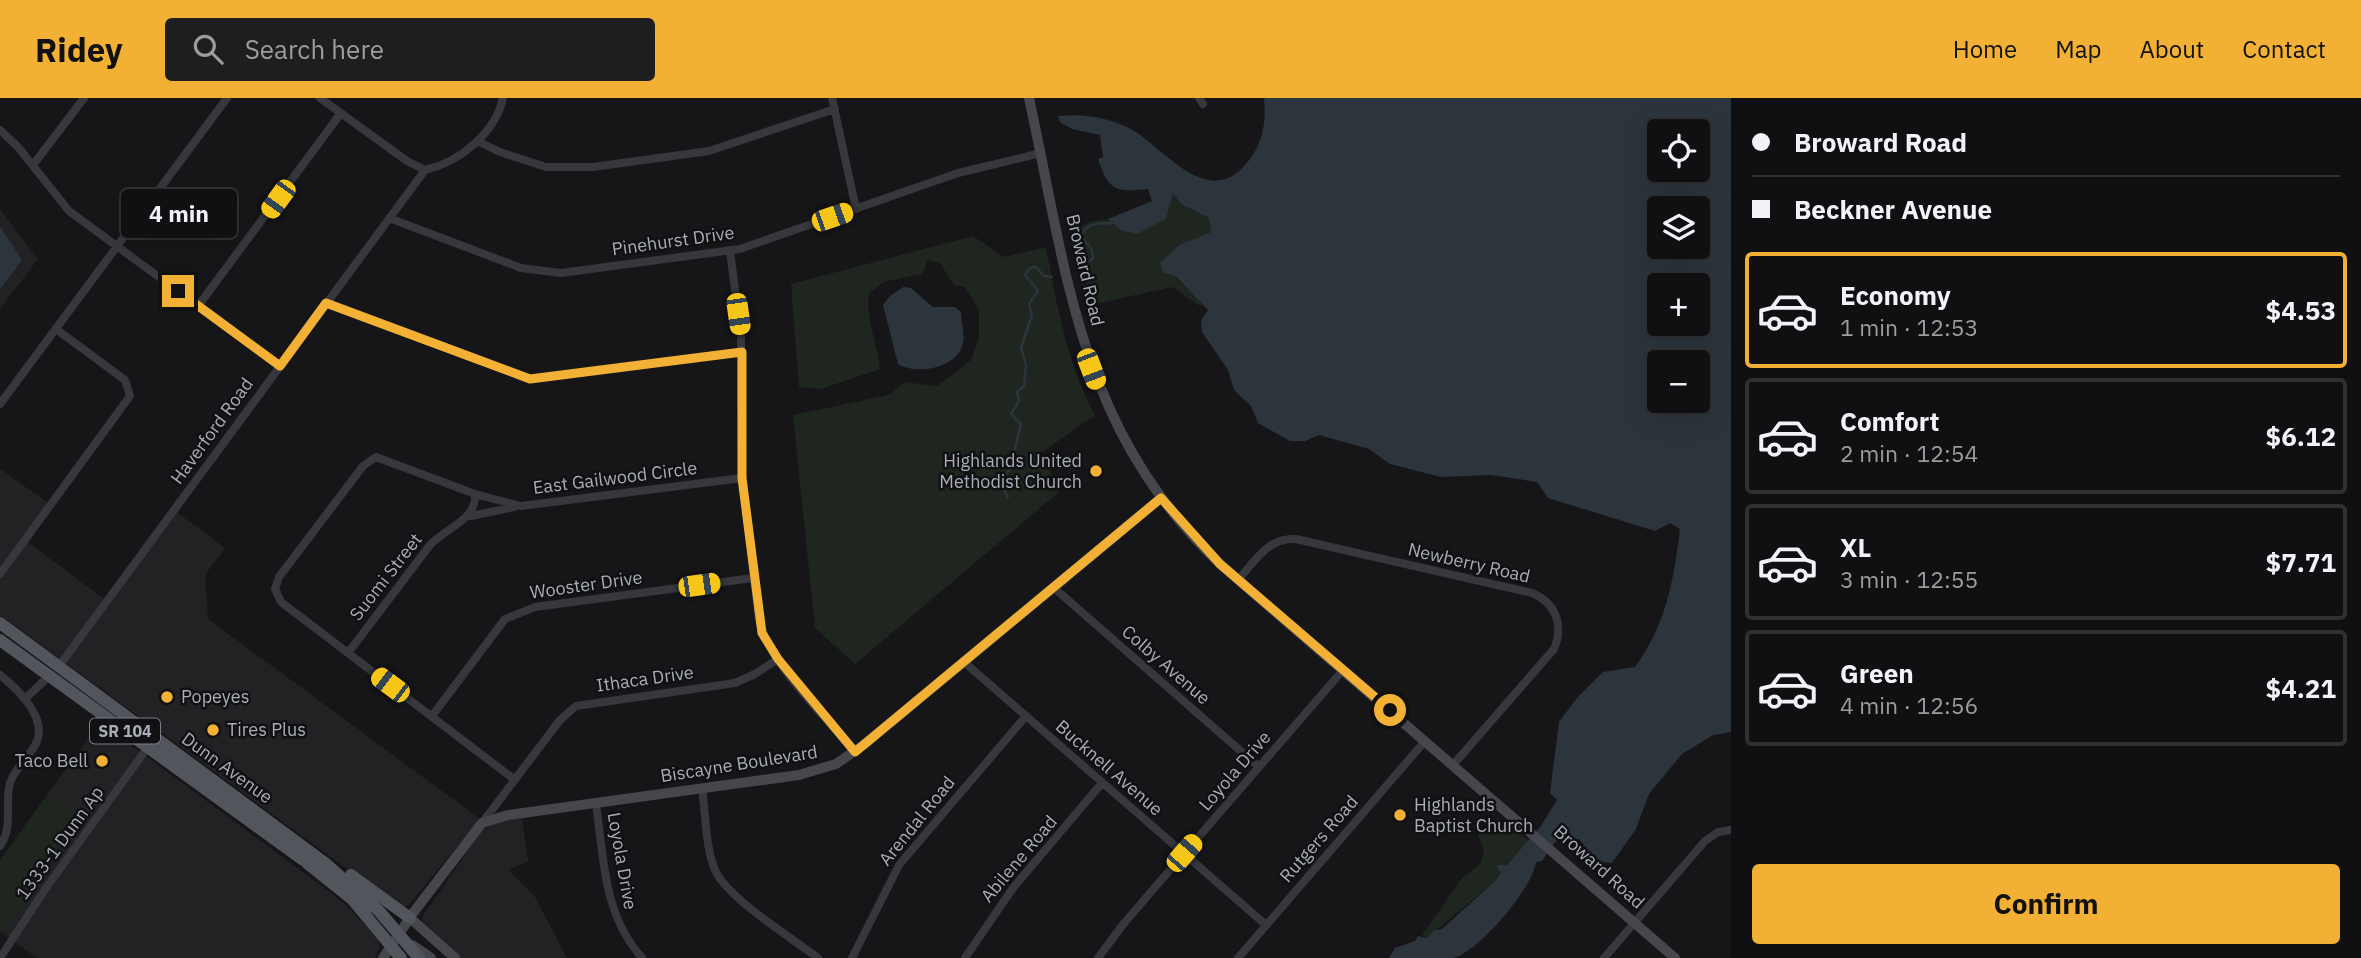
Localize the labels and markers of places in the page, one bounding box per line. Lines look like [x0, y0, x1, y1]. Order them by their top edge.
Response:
place label: Highlands United Methodist Church [939, 449, 1082, 493]
marker: Highlands United Methodist Church [1088, 463, 1104, 479]
place label: Popeyes [181, 685, 249, 708]
marker: Popeyes [159, 689, 175, 705]
place label: Tires Plus [227, 718, 306, 741]
marker: Tires Plus [205, 722, 221, 738]
place label: Taco Bell [15, 749, 88, 772]
marker: Taco Bell [94, 753, 110, 769]
place label: Highlands Baptist Church [1414, 793, 1533, 837]
marker: Highlands Baptist Church [1392, 807, 1408, 823]

